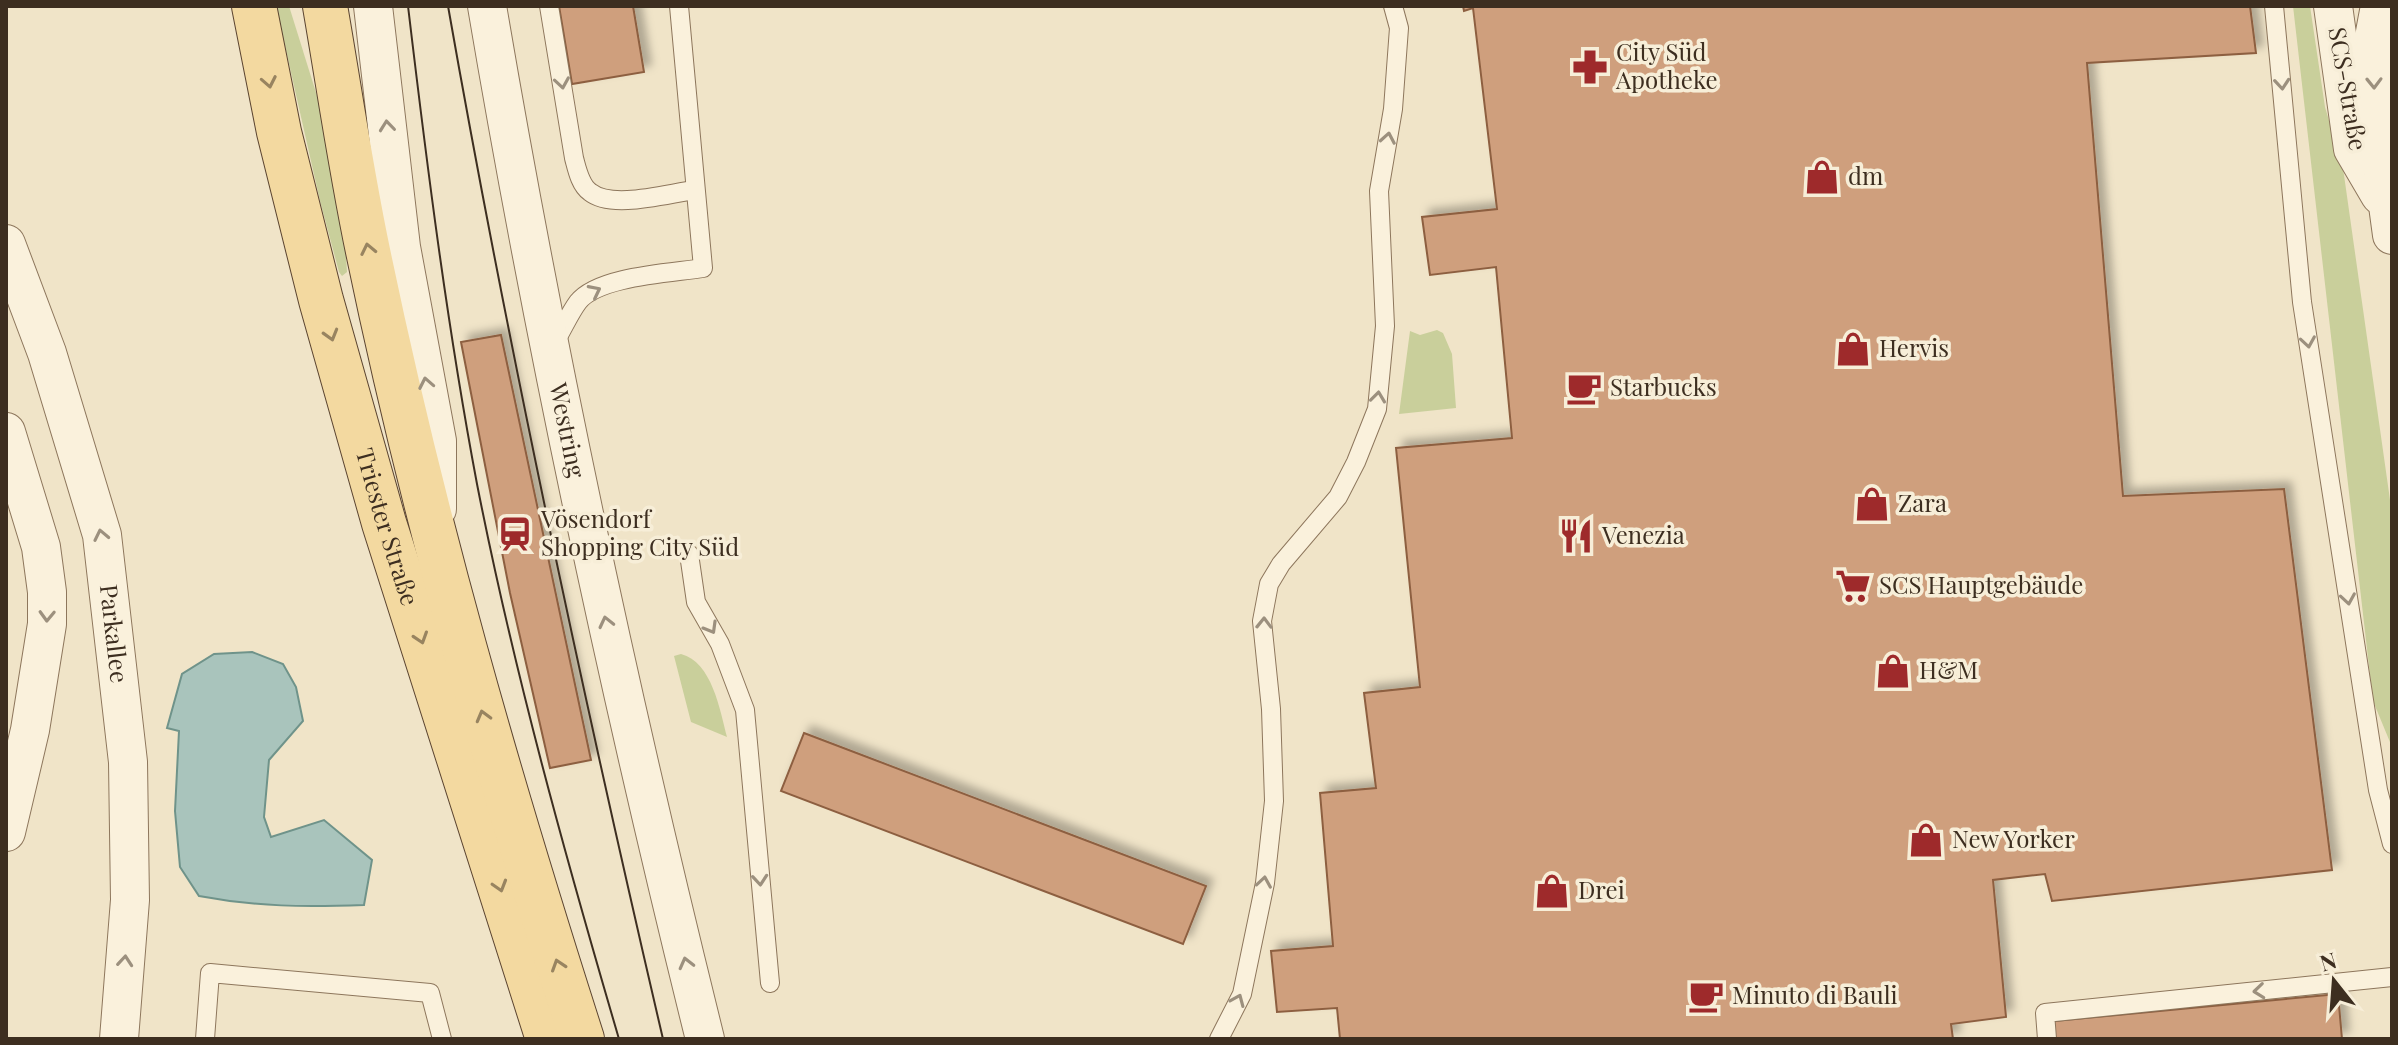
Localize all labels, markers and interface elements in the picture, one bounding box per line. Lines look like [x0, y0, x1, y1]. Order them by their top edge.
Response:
street label: SCS-Straße [2322, 24, 2376, 153]
place label: City Süd Apotheke [1615, 35, 1718, 95]
pharmacy icon: City Süd Apotheke [1571, 48, 1609, 86]
one-way arrow [260, 75, 277, 89]
one-way arrow [552, 76, 569, 90]
one-way arrow [2365, 77, 2383, 90]
one-way arrow [2273, 78, 2290, 91]
one-way arrow [379, 119, 396, 133]
one-way arrow [1379, 131, 1396, 145]
shop icon: dm [1803, 158, 1841, 196]
place label: dm [1848, 159, 1883, 191]
one-way arrow [360, 243, 377, 257]
one-way arrow [587, 285, 601, 301]
one-way arrow [321, 328, 338, 341]
shop icon: Hervis [1834, 330, 1872, 368]
place label: Hervis [1879, 331, 1949, 363]
one-way arrow [2299, 335, 2316, 349]
cafe icon: Starbucks [1565, 369, 1603, 407]
place label: Starbucks [1610, 370, 1717, 402]
one-way arrow [419, 376, 436, 389]
street label: Westring [543, 379, 594, 481]
one-way arrow [1370, 390, 1387, 403]
street label: Triester Straße [350, 444, 427, 609]
shop icon: Zara [1853, 485, 1891, 523]
place label: Zara [1898, 486, 1947, 518]
place label: Vösendorf Shopping City Süd [540, 502, 739, 562]
station icon: Vösendorf Shopping City Süd [496, 515, 534, 553]
restaurant icon: Venezia [1557, 517, 1595, 555]
place label: Venezia [1601, 518, 1685, 550]
one-way arrow [93, 529, 110, 542]
supermarket icon: SCS Hauptgebäude [1834, 567, 1872, 605]
place label: SCS Hauptgebäude [1879, 568, 2083, 600]
street label: Parkallee [94, 583, 137, 684]
one-way arrow [2339, 592, 2356, 606]
one-way arrow [38, 611, 55, 623]
one-way arrow [598, 616, 615, 629]
one-way arrow [1255, 617, 1273, 629]
one-way arrow [701, 619, 717, 634]
one-way arrow [412, 630, 428, 644]
shop icon: H&M [1874, 652, 1912, 690]
place label: H&M [1919, 653, 1978, 685]
one-way arrow [476, 709, 493, 723]
shop icon: New Yorker [1907, 821, 1945, 859]
place label: New Yorker [1952, 822, 2075, 854]
shop icon: Drei [1533, 872, 1571, 910]
place label: Drei [1578, 873, 1625, 905]
one-way arrow [751, 874, 768, 887]
one-way arrow [1255, 876, 1272, 889]
one-way arrow [490, 878, 506, 892]
north arrow [2294, 941, 2374, 1021]
text: N [2316, 944, 2340, 978]
one-way arrow [116, 954, 133, 967]
one-way arrow [678, 957, 695, 971]
one-way arrow [552, 958, 568, 972]
cafe icon: Minuto di Bauli [1687, 977, 1725, 1015]
place label: Minuto di Bauli [1732, 978, 1898, 1010]
one-way arrow [2252, 983, 2265, 1000]
one-way arrow [1229, 994, 1245, 1008]

